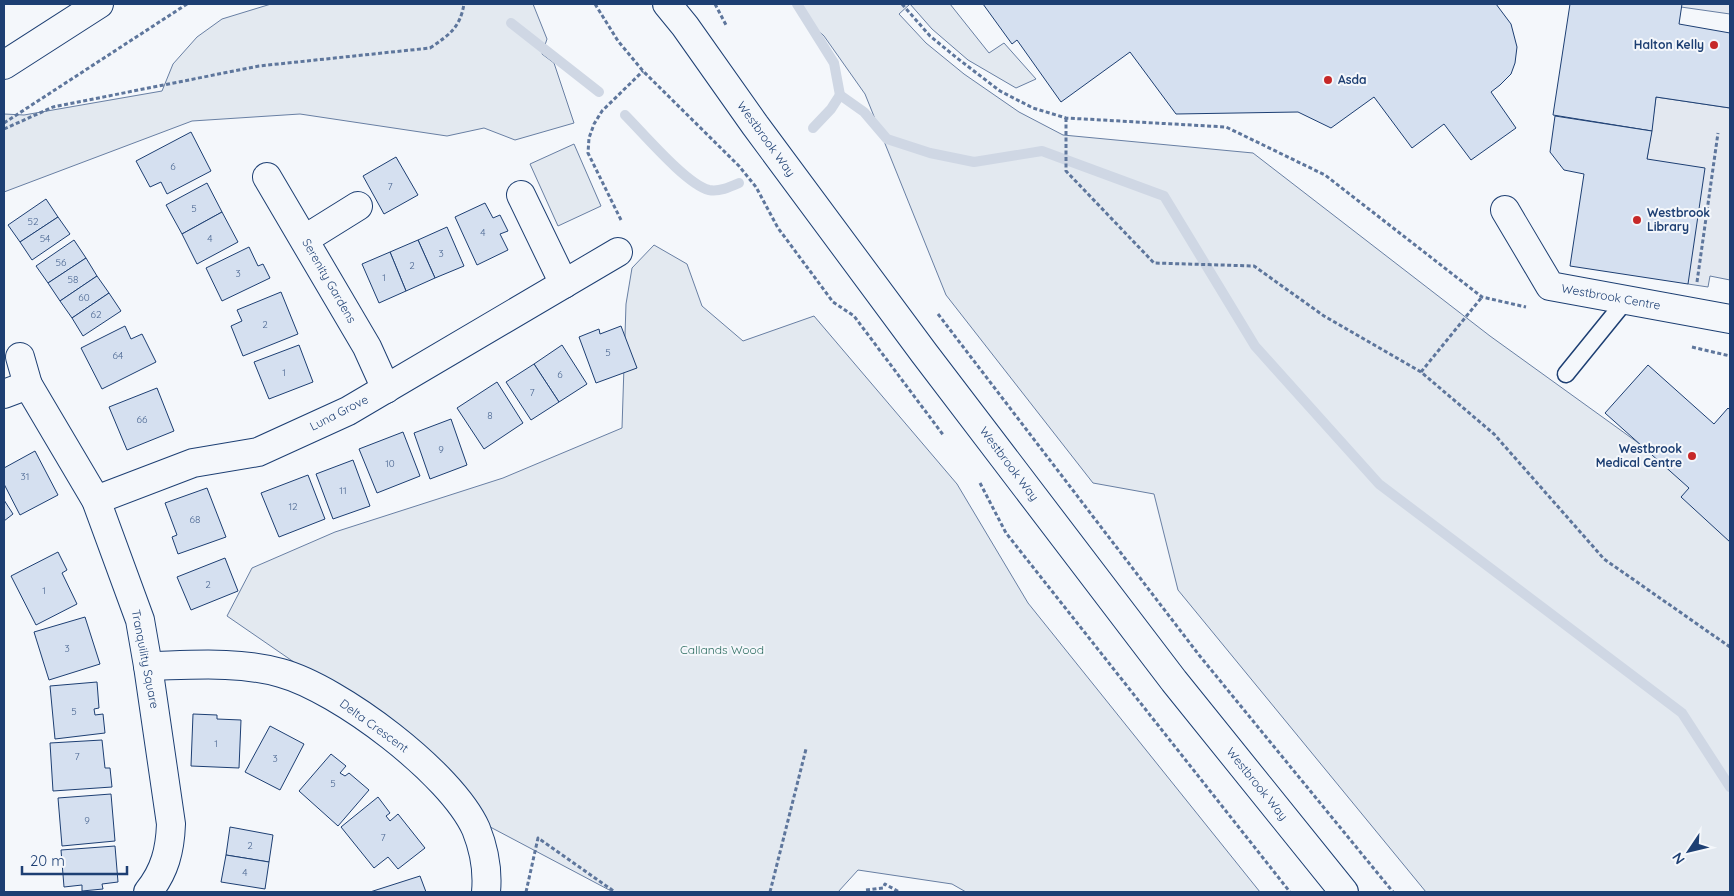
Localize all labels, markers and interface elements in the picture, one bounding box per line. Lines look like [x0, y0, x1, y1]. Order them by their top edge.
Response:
place label: Halton Kelly [1634, 37, 1704, 52]
marker: Halton Kelly [1708, 39, 1720, 51]
place label: Asda [1338, 72, 1367, 87]
marker: Asda [1322, 74, 1334, 86]
street label: Westbrook Way [734, 98, 799, 179]
house number: 6 [170, 160, 176, 173]
house number: 7 [387, 180, 393, 193]
house number: 5 [191, 202, 197, 215]
place label: Westbrook Library [1647, 205, 1710, 234]
marker: Westbrook Library [1631, 214, 1643, 226]
house number: 52 [28, 215, 39, 228]
house number: 4 [480, 226, 486, 239]
house number: 54 [40, 232, 50, 245]
house number: 4 [207, 232, 213, 245]
street label: Serenity Gardens [299, 236, 360, 326]
house number: 3 [438, 247, 444, 260]
house number: 56 [56, 256, 67, 269]
house number: 2 [409, 259, 415, 272]
house number: 3 [235, 267, 241, 280]
house number: 1 [382, 271, 386, 284]
house number: 58 [68, 273, 78, 286]
street label: Westbrook Centre [1560, 280, 1662, 313]
house number: 60 [78, 291, 90, 304]
house number: 62 [91, 308, 102, 321]
house number: 2 [262, 318, 268, 331]
house number: 5 [605, 346, 611, 359]
house number: 64 [113, 349, 123, 362]
house number: 1 [282, 366, 286, 379]
house number: 6 [557, 368, 563, 381]
house number: 7 [529, 386, 535, 399]
street label: Luna Grove [307, 391, 371, 434]
house number: 8 [487, 409, 493, 422]
house number: 66 [137, 413, 148, 426]
street label: Westbrook Way [977, 424, 1042, 504]
place label: Westbrook Medical Centre [1596, 441, 1682, 470]
house number: 9 [438, 443, 444, 456]
marker: Westbrook Medical Centre [1686, 450, 1698, 462]
house number: 10 [385, 457, 395, 470]
house number: 31 [21, 470, 29, 483]
house number: 11 [339, 484, 347, 497]
house number: 12 [288, 500, 298, 513]
house number: 68 [190, 513, 200, 526]
house number: 2 [205, 578, 211, 591]
house number: 1 [42, 584, 46, 597]
street label: Tranquility Square [129, 608, 162, 710]
house number: 3 [64, 642, 70, 655]
park label: Callands Wood [680, 642, 764, 657]
street label: Delta Crescent [337, 696, 412, 756]
house number: 5 [71, 705, 77, 718]
house number: 1 [214, 737, 218, 750]
street label: Westbrook Way [1223, 744, 1291, 823]
house number: 7 [74, 750, 80, 763]
house number: 3 [272, 752, 278, 765]
house number: 5 [330, 777, 336, 790]
house number: 9 [84, 814, 90, 827]
north arrow [1664, 826, 1714, 876]
house number: 7 [380, 831, 386, 844]
house number: 2 [247, 839, 253, 852]
scale bar [22, 844, 128, 876]
text: N [1668, 849, 1689, 868]
text: 20 m [30, 851, 65, 870]
house number: 4 [242, 866, 248, 879]

